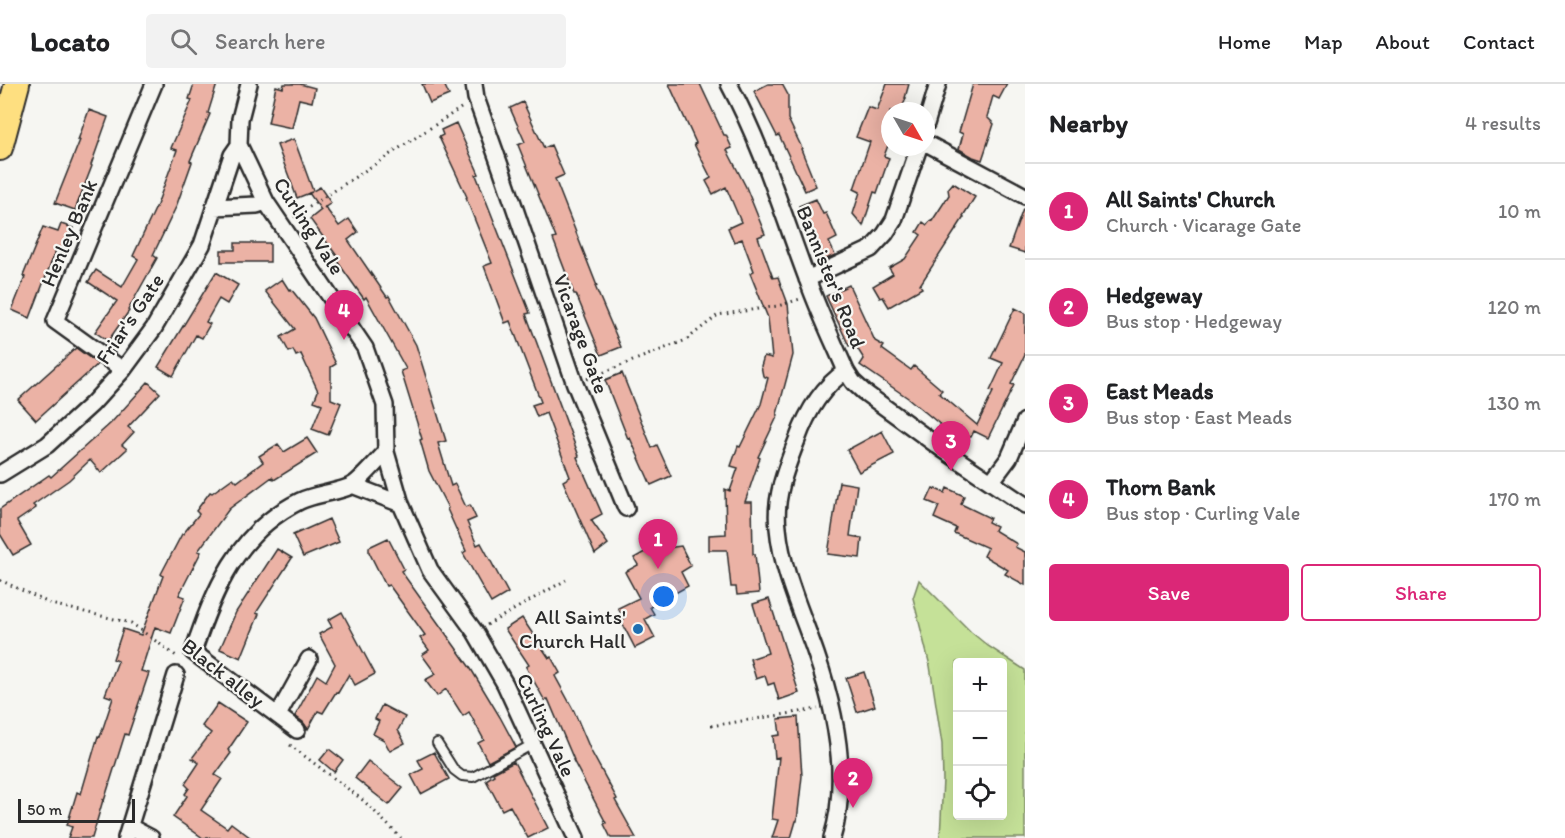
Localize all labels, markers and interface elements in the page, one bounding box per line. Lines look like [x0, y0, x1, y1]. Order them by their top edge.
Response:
search box [146, 14, 566, 68]
text: Locato [30, 24, 110, 58]
icon: search [167, 25, 200, 58]
text: Search here [215, 28, 325, 55]
text: Home [1218, 29, 1271, 54]
text: Map [1304, 29, 1343, 54]
text: About [1376, 29, 1430, 54]
text: Contact [1463, 29, 1535, 54]
north arrow [881, 102, 935, 156]
text: Nearby [1049, 107, 1128, 139]
text: 4 results [1465, 111, 1541, 135]
street label: Curling Vale [269, 172, 350, 279]
street label: Henley Bank [35, 175, 102, 290]
text: All Saints' Church [1106, 186, 1275, 213]
text: 1 [1064, 199, 1073, 223]
text: 10 m [1498, 199, 1541, 223]
street label: Bannister's Road [791, 202, 872, 352]
text: Church · Vicarage Gate [1106, 213, 1301, 237]
street label: Friar's Gate [90, 269, 169, 369]
street label: Vicarage Gate [548, 271, 615, 397]
text: Hedgeway [1106, 282, 1202, 309]
pin: 4 [324, 290, 364, 340]
text: 2 [1063, 295, 1074, 319]
text: 120 m [1488, 295, 1541, 319]
text: Bus stop · Hedgeway [1106, 309, 1282, 333]
text: East Meads [1106, 378, 1214, 405]
text: 3 [1063, 391, 1074, 415]
text: 130 m [1487, 391, 1541, 415]
text: Bus stop · East Meads [1106, 405, 1292, 429]
pin: 3 [932, 422, 970, 471]
text: Thorn Bank [1106, 474, 1216, 501]
text: 4 [1062, 487, 1075, 511]
text: 170 m [1488, 487, 1541, 511]
text: Bus stop · Curling Vale [1106, 501, 1300, 525]
pin: 1 [638, 520, 678, 569]
button: Save [1049, 564, 1289, 621]
button: Share [1301, 564, 1541, 621]
your location [649, 582, 678, 611]
place label: All Saints' Church Hall [519, 604, 626, 653]
marker: All Saints' Church Hall [631, 622, 645, 636]
street label: Black alley [177, 633, 270, 713]
map controls [953, 658, 1007, 820]
button: + [953, 658, 1007, 712]
street label: Curling Vale [512, 669, 581, 780]
button: − [953, 712, 1007, 766]
pin: 2 [834, 758, 872, 808]
button: locate [953, 766, 1007, 820]
scale bar [18, 796, 135, 824]
text: 50 m [27, 800, 62, 819]

